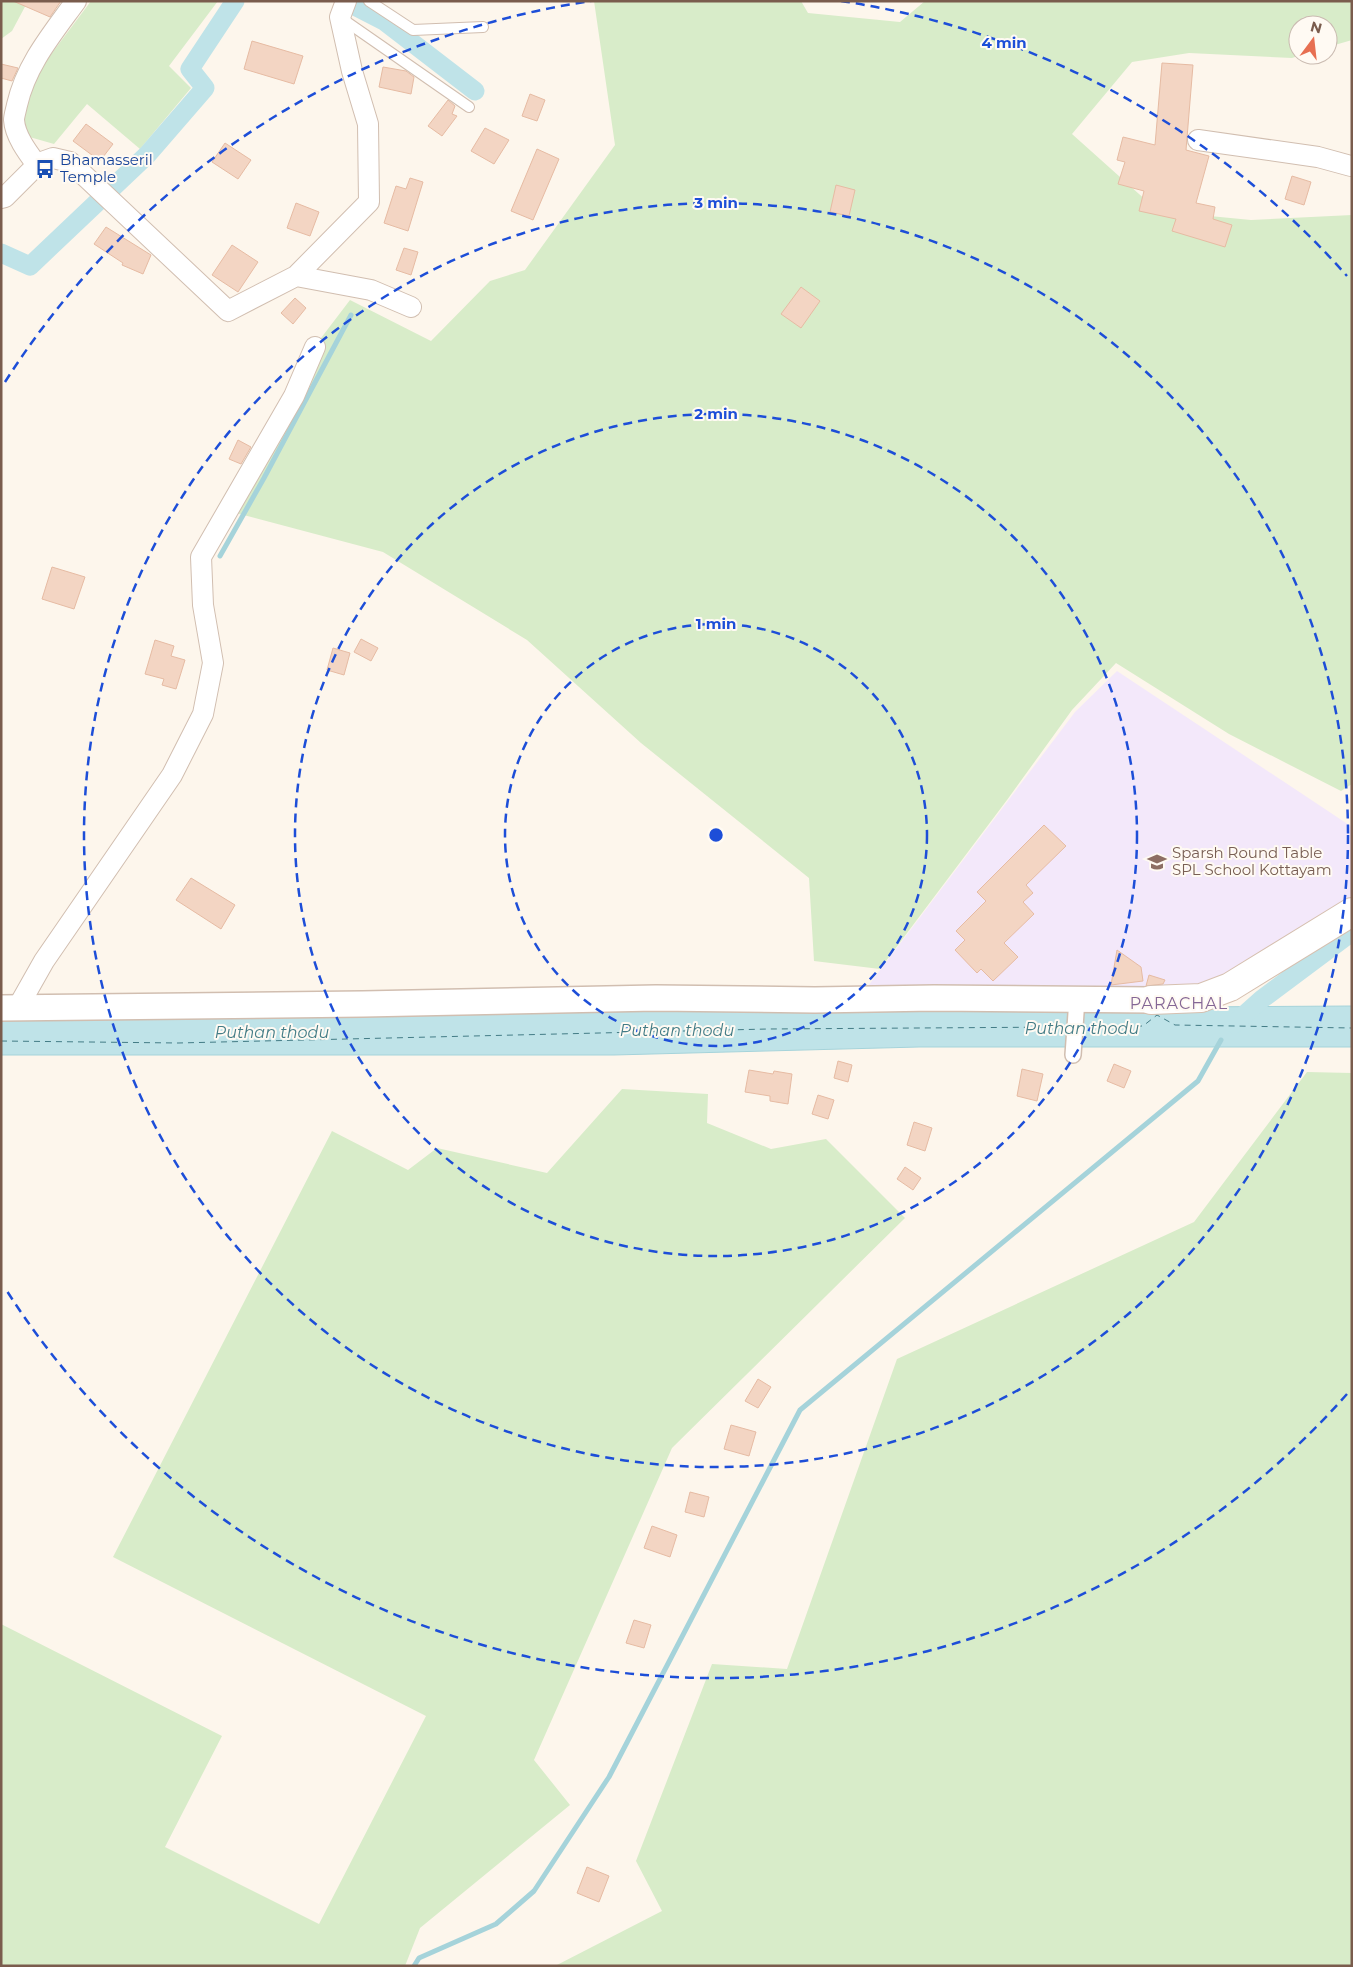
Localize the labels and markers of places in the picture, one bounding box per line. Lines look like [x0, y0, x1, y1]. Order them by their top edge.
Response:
place label: Bhamasseril Temple [60, 150, 153, 186]
bus stop icon: Bhamasseril Temple [34, 158, 56, 180]
centre of rings [707, 826, 725, 844]
place label: Sparsh Round Table SPL School Kottayam [1172, 843, 1332, 879]
school or university icon: Sparsh Round Table SPL School Kottayam [1146, 851, 1168, 873]

